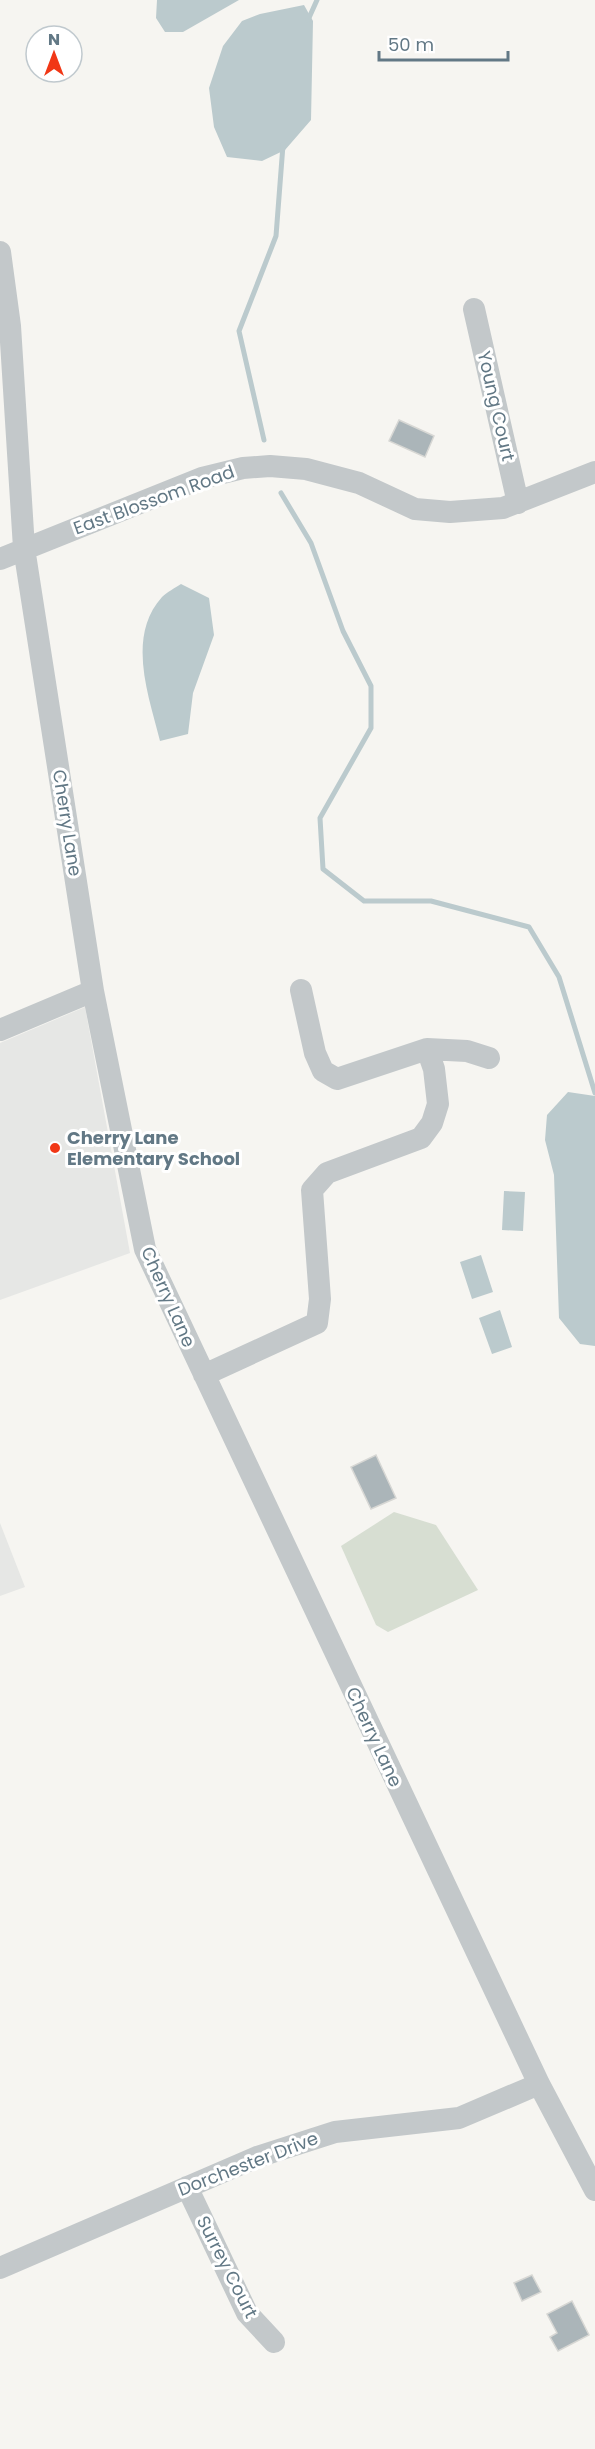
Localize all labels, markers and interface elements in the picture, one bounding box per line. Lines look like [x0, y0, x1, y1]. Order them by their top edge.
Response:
north arrow [24, 24, 84, 84]
scale bar [379, 24, 508, 62]
text: N [48, 28, 60, 51]
text: 50 m [388, 32, 434, 57]
street label: Young Court [472, 348, 521, 463]
street label: East Blossom Road [70, 459, 238, 540]
street label: Cherry Lane [47, 768, 88, 878]
place label: Cherry Lane Elementary School [67, 1125, 240, 1171]
marker: Cherry Lane Elementary School [48, 1141, 62, 1155]
street label: Cherry Lane [135, 1243, 202, 1351]
street label: Cherry Lane [340, 1683, 409, 1791]
street label: Dorchester Drive [174, 2125, 322, 2202]
street label: Surrey Court [191, 2211, 264, 2322]

